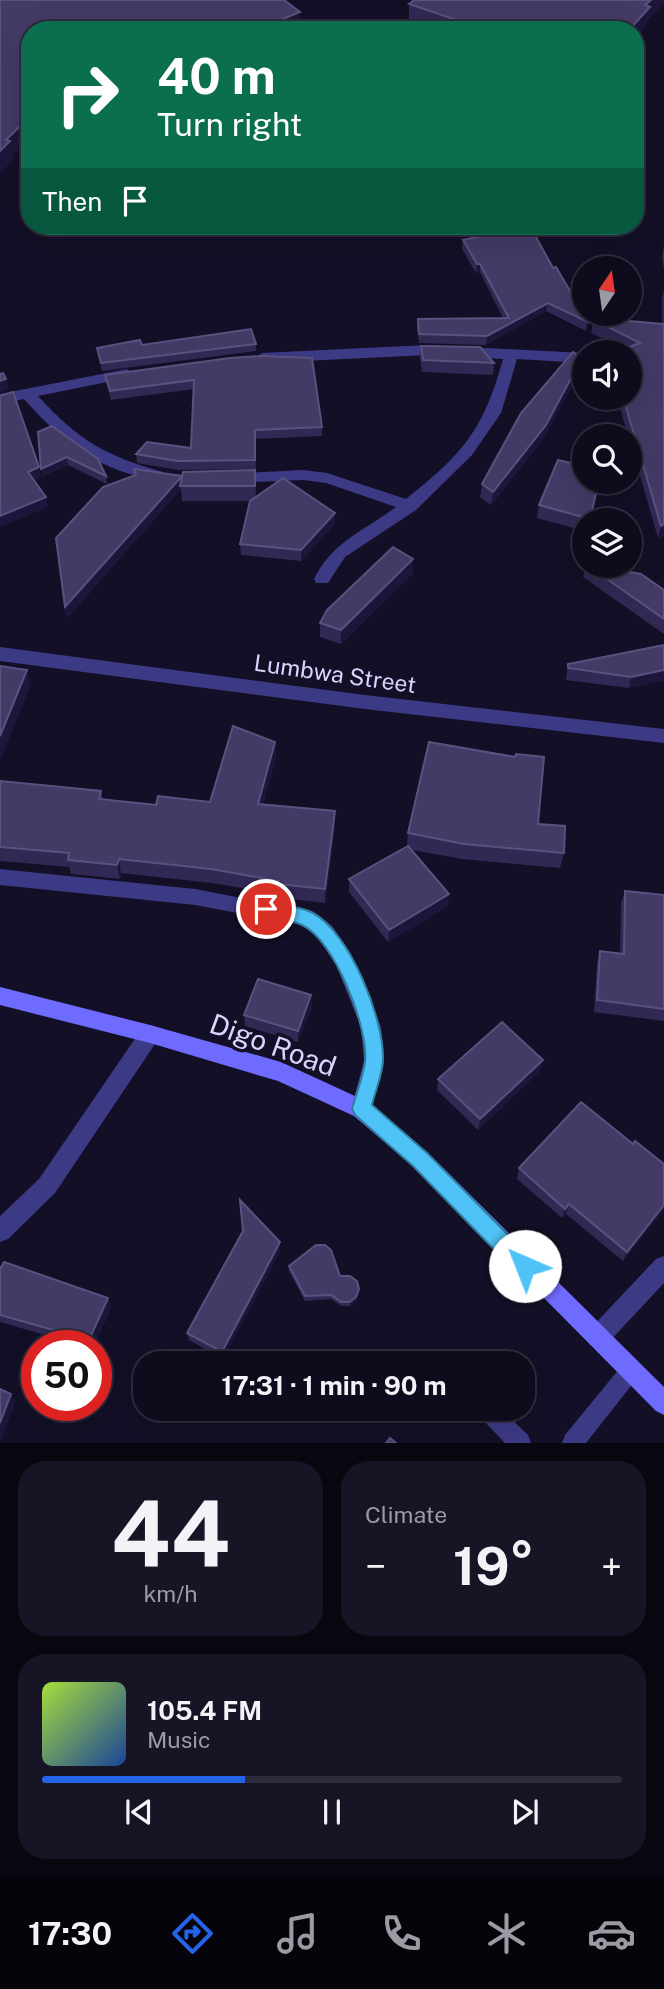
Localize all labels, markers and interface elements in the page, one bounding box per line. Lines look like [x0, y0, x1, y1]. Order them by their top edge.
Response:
text: 40 m [157, 47, 276, 105]
icon: right [42, 49, 133, 140]
text: Turn right [157, 106, 302, 143]
icon: arrive [116, 182, 154, 220]
text: Then [42, 186, 102, 217]
north arrow [572, 256, 642, 326]
map controls [572, 256, 642, 578]
button: sound [572, 340, 642, 410]
button: search [572, 424, 642, 494]
button: layers [572, 508, 642, 578]
street label: Lumbwa Street [252, 649, 418, 698]
pin [236, 879, 296, 939]
icon: arrive [247, 890, 285, 928]
street label: Digo Road [205, 1006, 341, 1083]
position arrow [488, 1229, 562, 1303]
speed limit sign: 50 [21, 1330, 112, 1421]
text: 17:31 · 1 min · 90 m [221, 1370, 447, 1401]
text: 44 [111, 1481, 230, 1587]
text: Climate [365, 1501, 447, 1528]
text: 19° [453, 1536, 534, 1597]
text: − [365, 1544, 386, 1589]
text: + [601, 1544, 622, 1589]
text: km/h [143, 1580, 198, 1607]
text: 105.4 FM [147, 1695, 262, 1726]
text: Music [147, 1726, 211, 1753]
icon: previous [120, 1793, 158, 1831]
icon: pause [313, 1793, 351, 1831]
icon: next [506, 1793, 544, 1831]
icon: directions [168, 1909, 217, 1958]
icon: music [273, 1909, 322, 1958]
icon: phone [377, 1909, 426, 1958]
icon: climate [482, 1909, 531, 1958]
icon: car [587, 1909, 636, 1958]
text: 17:30 [28, 1915, 112, 1952]

